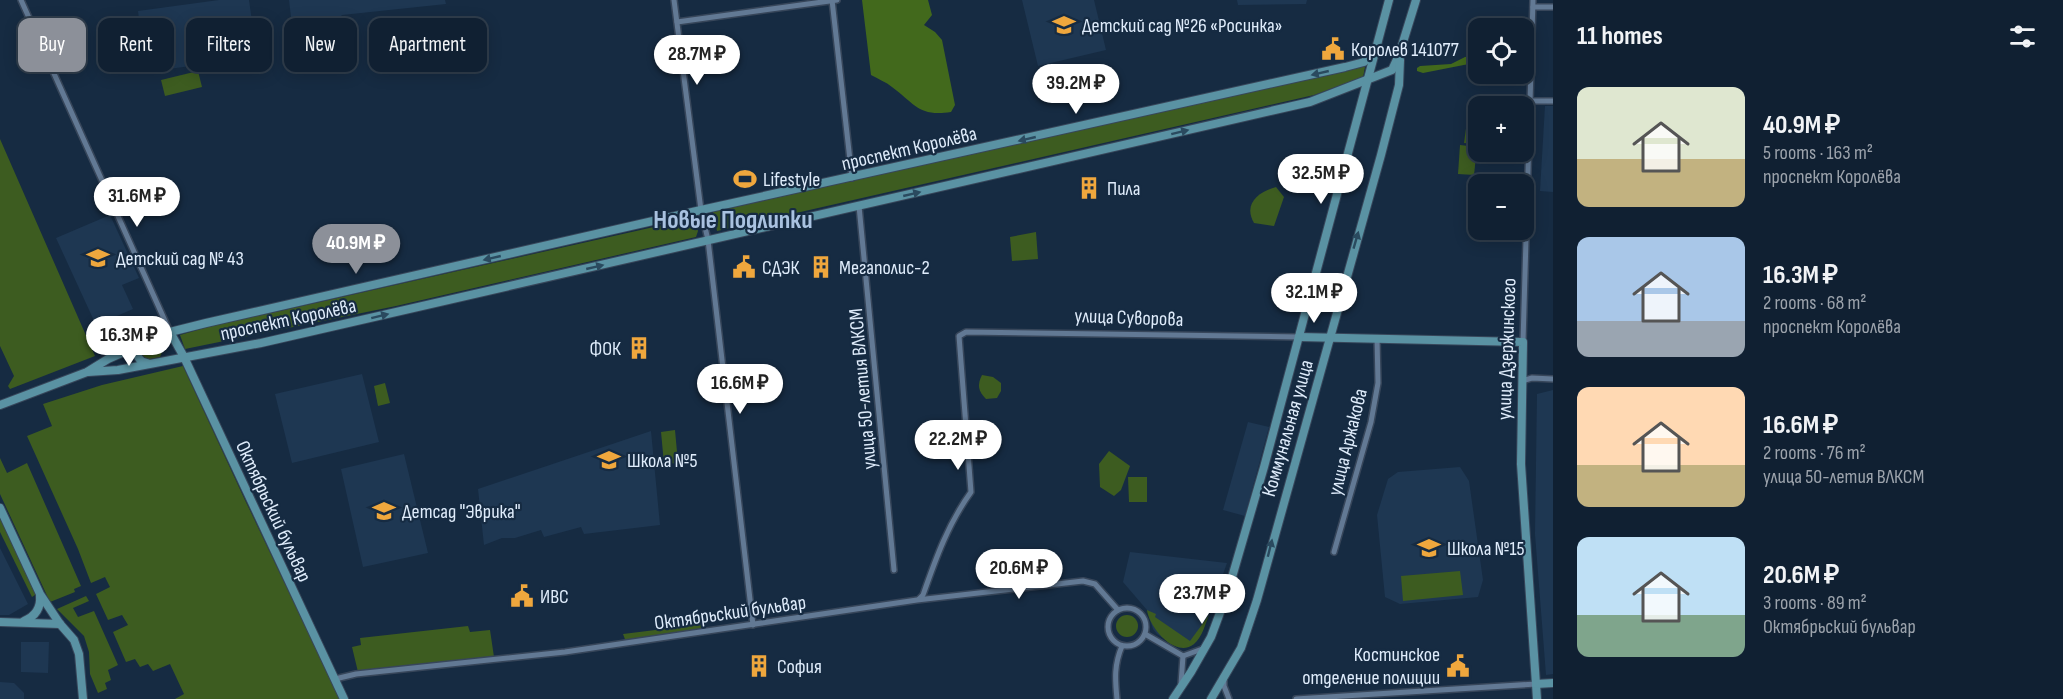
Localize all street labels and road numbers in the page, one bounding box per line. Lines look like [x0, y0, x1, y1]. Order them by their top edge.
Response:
street label: проспект Королёва [839, 122, 979, 176]
street label: улица Дзержинского [1493, 278, 1521, 420]
street label: проспект Королёва [218, 294, 358, 346]
street label: улица Суворова [1074, 304, 1184, 332]
street label: улица 50-летия ВЛКСМ [844, 308, 882, 470]
street label: Коммунальная улица [1257, 357, 1319, 499]
street label: улица Аржакова [1323, 386, 1373, 498]
street label: Октябрьский бульвар [230, 437, 316, 586]
street label: Октябрьский бульвар [653, 590, 807, 635]

